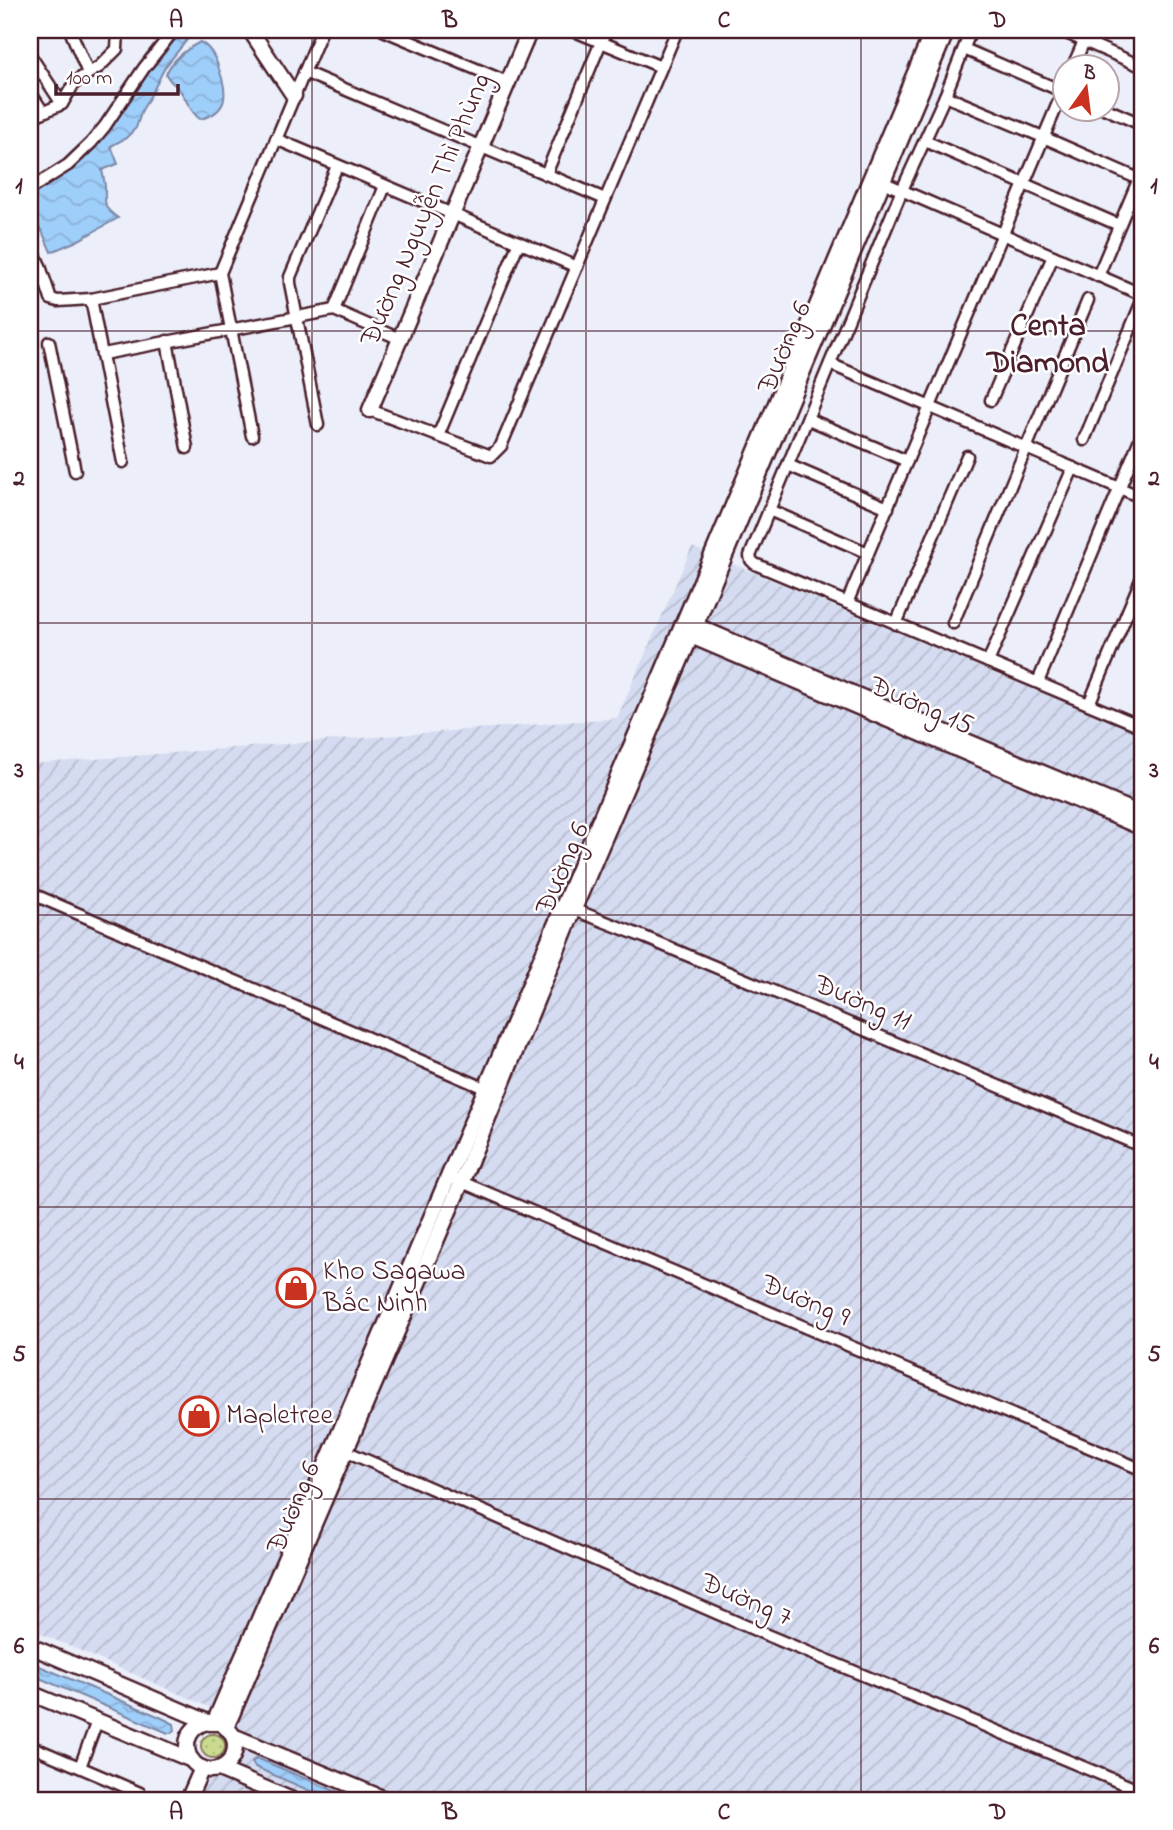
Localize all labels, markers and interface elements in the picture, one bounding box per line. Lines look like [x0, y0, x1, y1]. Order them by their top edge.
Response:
text: A [169, 5, 183, 38]
text: B [441, 5, 458, 38]
text: C [718, 5, 731, 38]
text: D [989, 5, 1006, 38]
scale bar [56, 52, 178, 96]
north arrow [1050, 52, 1120, 122]
text: B [1079, 59, 1099, 89]
text: 100 m [66, 64, 112, 94]
street label: Đường Nguyễn Thì Phùng [350, 67, 503, 354]
text: 1 [15, 171, 23, 204]
text: 1 [1150, 171, 1158, 204]
street label: Đường 6 [748, 295, 824, 401]
district label: Centa Diamond [985, 304, 1109, 388]
text: 2 [12, 463, 25, 496]
text: 2 [1147, 463, 1160, 496]
street label: Đường 15 [862, 666, 979, 747]
text: 3 [13, 755, 24, 788]
text: 3 [1148, 755, 1159, 788]
street label: Đường 6 [526, 816, 602, 922]
street label: Đường 11 [806, 965, 917, 1043]
text: 4 [14, 1047, 24, 1080]
text: 4 [1149, 1047, 1159, 1080]
place label: Kho Sagawa Bắc Ninh [322, 1252, 466, 1325]
street label: Đường 9 [753, 1265, 856, 1339]
shop icon: Kho Sagawa Bắc Ninh [275, 1267, 317, 1309]
text: 5 [12, 1339, 26, 1372]
text: 5 [1147, 1339, 1161, 1372]
shop icon: Mapletree [178, 1395, 220, 1437]
place label: Mapletree [226, 1396, 333, 1437]
street label: Đường 6 [257, 1455, 333, 1561]
street label: Đường 7 [693, 1563, 799, 1639]
text: 6 [14, 1631, 25, 1664]
text: 6 [1149, 1631, 1160, 1664]
text: A [169, 1797, 183, 1830]
text: B [441, 1797, 458, 1830]
text: C [718, 1797, 731, 1830]
text: D [989, 1797, 1006, 1830]

